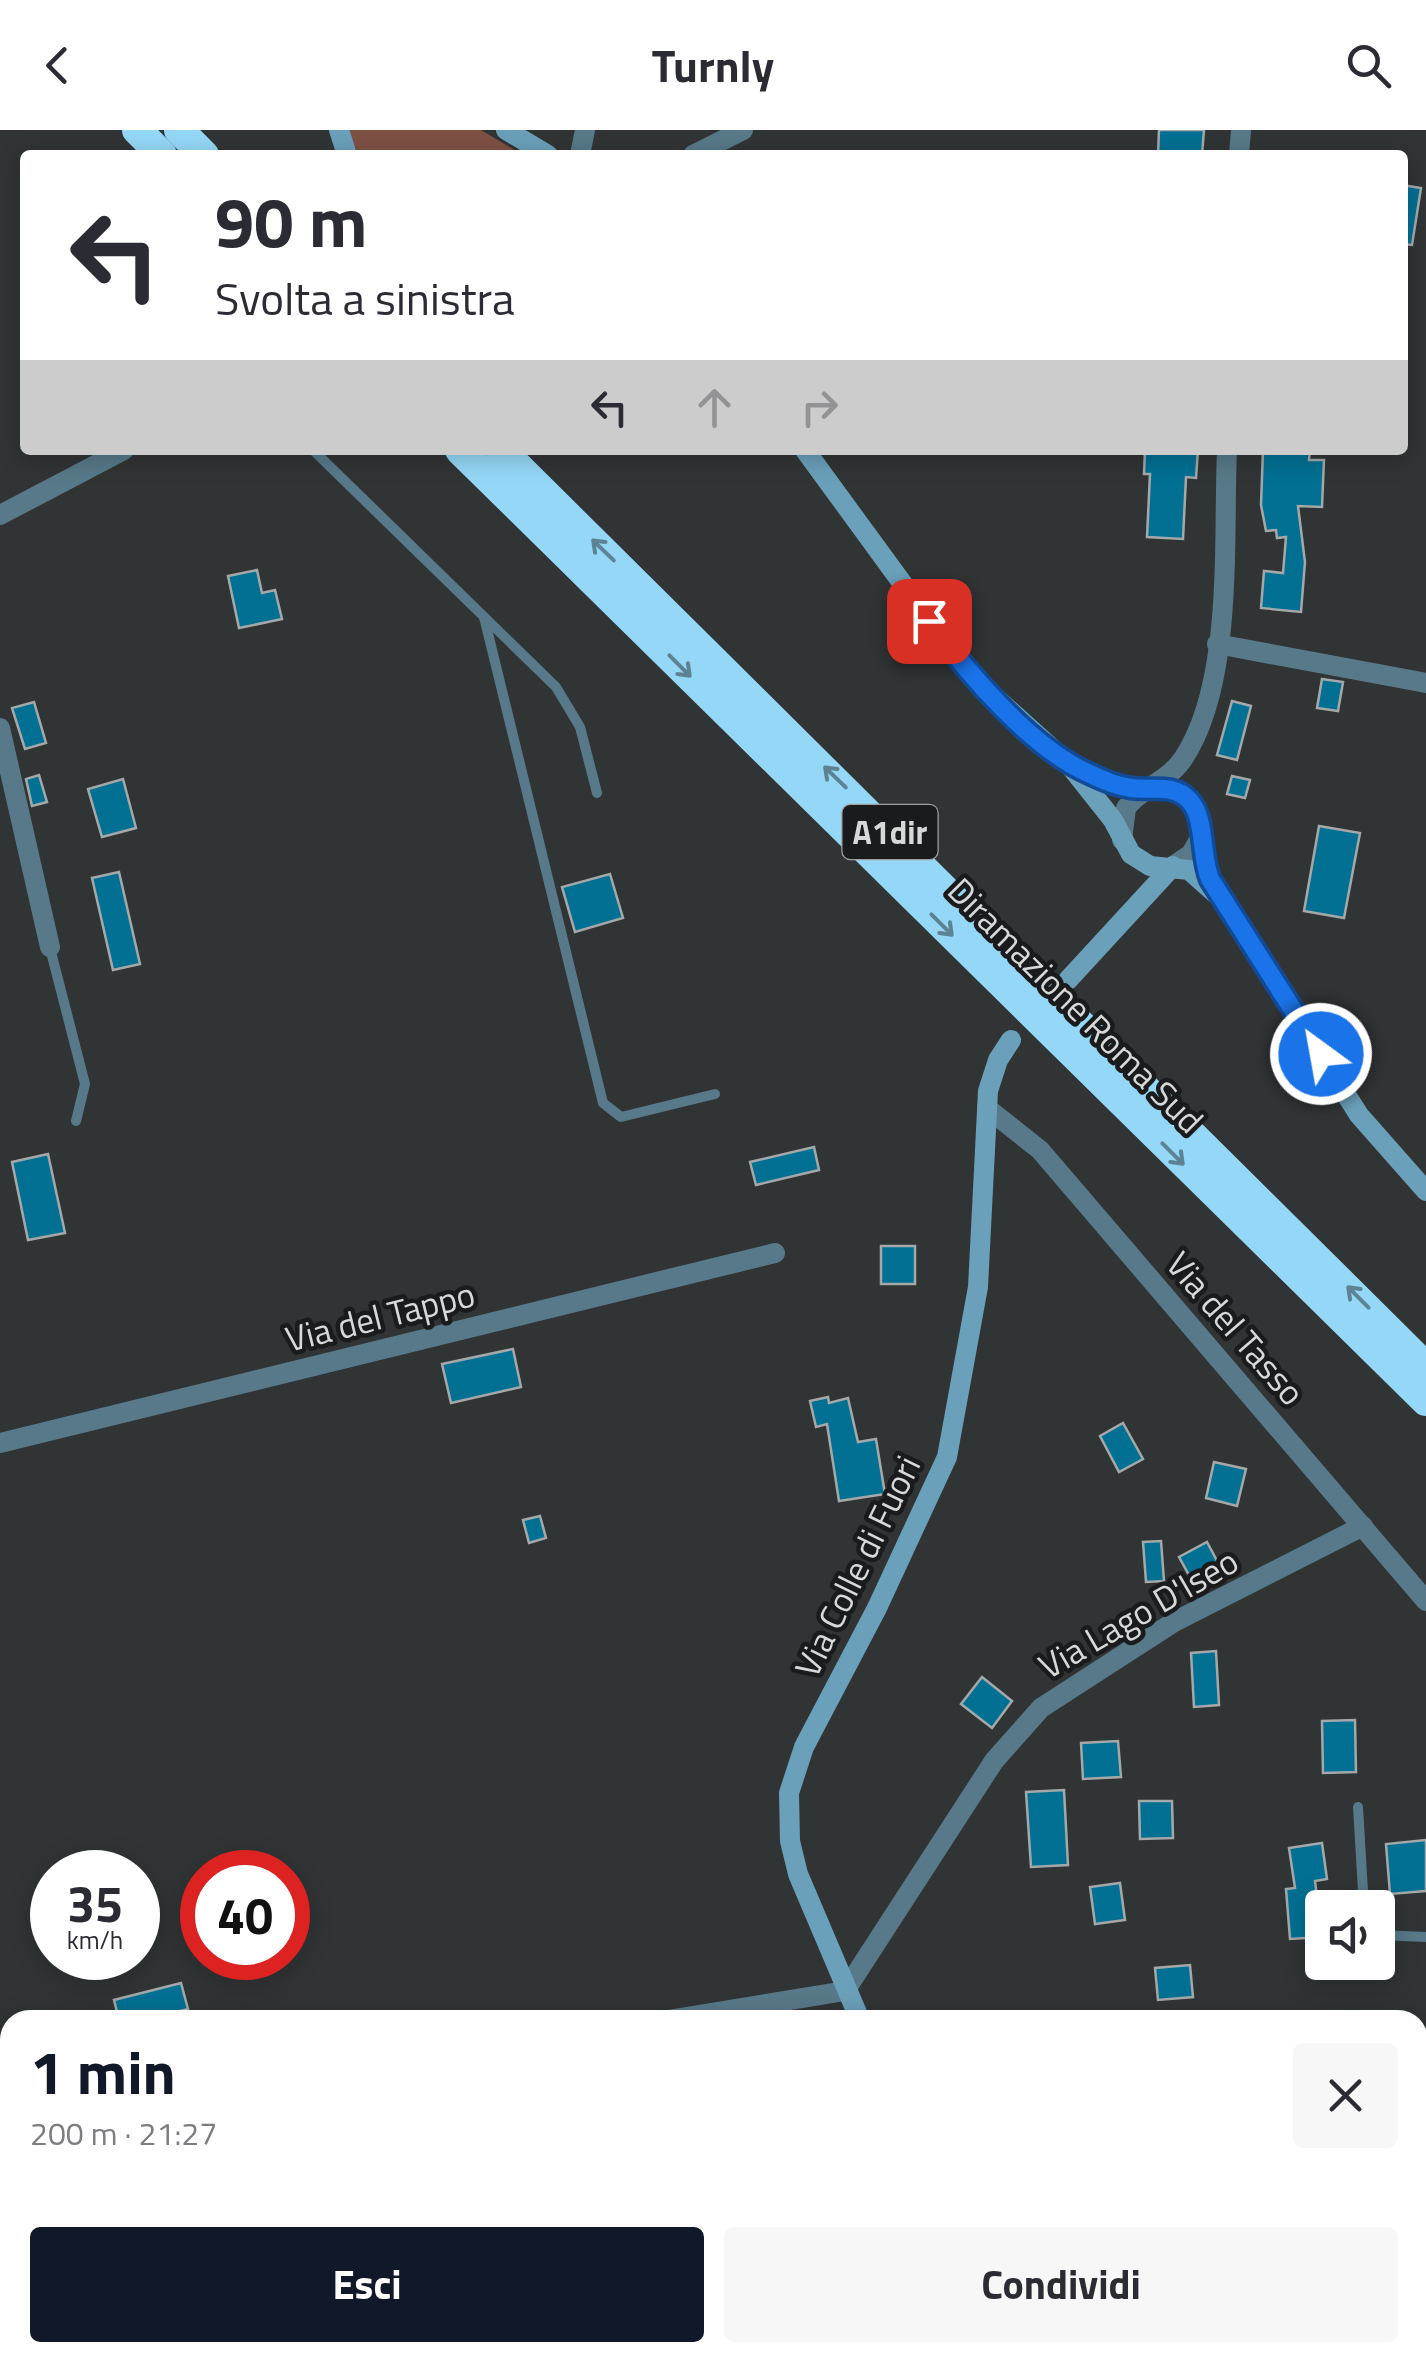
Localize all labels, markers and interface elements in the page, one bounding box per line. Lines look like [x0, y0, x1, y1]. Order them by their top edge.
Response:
text: Turnly [652, 31, 774, 99]
icon: back [30, 38, 85, 93]
icon: search [1341, 38, 1396, 93]
text: 90 m [215, 168, 368, 274]
icon: left [50, 190, 180, 320]
text: Svolta a sinistra [215, 264, 515, 332]
icon: left [582, 380, 637, 435]
icon: ahead [687, 380, 742, 435]
icon: right [792, 380, 847, 435]
one-way arrow [592, 538, 616, 562]
pin [887, 579, 972, 664]
icon: arrive [902, 594, 957, 649]
one-way arrow [667, 653, 691, 677]
one-way arrow [824, 766, 848, 790]
road number: A1dir [842, 805, 938, 859]
street label: Diramazione Roma Sud [936, 865, 1216, 1145]
one-way arrow [930, 912, 954, 936]
position arrow [1269, 1002, 1373, 1106]
one-way arrow [1161, 1141, 1185, 1165]
street label: Via del Tasso [1154, 1239, 1318, 1417]
street label: Via del Tappo [280, 1266, 480, 1366]
one-way arrow [1346, 1286, 1370, 1310]
street label: Via Colle di Fuori [780, 1446, 934, 1686]
street label: Via Lago D'Iseo [1028, 1534, 1248, 1692]
speed limit sign: 40 [180, 1850, 310, 1980]
text: 35 [67, 1865, 123, 1941]
map controls [1305, 1890, 1395, 1980]
button: sound [1305, 1890, 1395, 1980]
text: km/h [67, 1921, 123, 1959]
text: 1 min [30, 2026, 176, 2117]
button: close [1293, 2043, 1398, 2148]
text: 200 m · 21:27 [30, 2109, 217, 2157]
button: Esci [30, 2227, 704, 2342]
button: Condividi [724, 2227, 1398, 2342]

